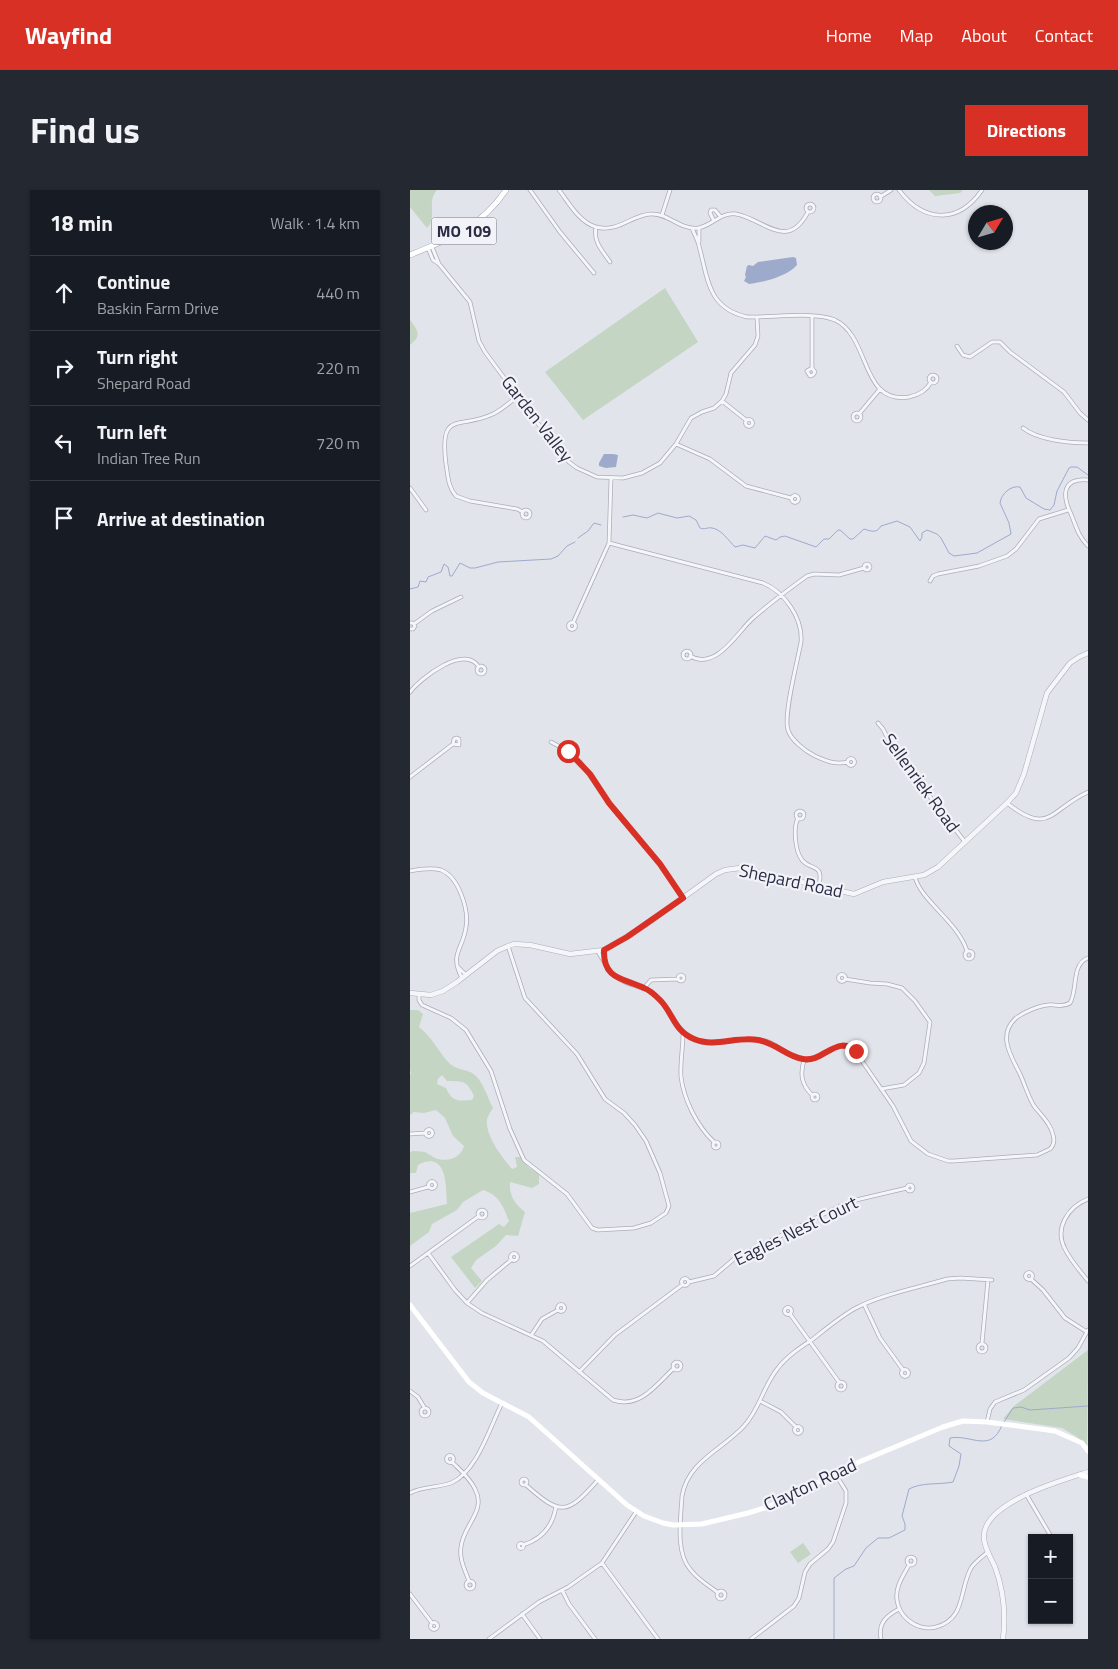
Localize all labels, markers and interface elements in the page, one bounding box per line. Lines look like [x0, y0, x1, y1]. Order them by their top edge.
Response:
text: Wayfind [25, 17, 112, 53]
text: Home [826, 22, 872, 49]
text: Map [900, 22, 933, 49]
text: About [961, 22, 1007, 49]
text: Contact [1035, 22, 1093, 49]
text: Find us [30, 103, 140, 157]
button: Directions [965, 105, 1088, 156]
north arrow [968, 205, 1013, 250]
text: 18 min [50, 207, 113, 239]
text: Walk · 1.4 km [270, 211, 360, 235]
road number: MO 109 [432, 217, 496, 244]
text: Continue [97, 267, 170, 296]
icon: ahead [50, 279, 78, 307]
text: 440 m [316, 281, 360, 305]
text: Baskin Farm Drive [97, 296, 219, 320]
text: Turn right [97, 342, 178, 371]
icon: right [50, 354, 78, 382]
text: 220 m [316, 356, 360, 380]
street label: Garden Valley [495, 370, 580, 468]
text: Shepard Road [97, 371, 191, 395]
text: Turn left [97, 417, 167, 446]
icon: left [50, 429, 78, 457]
text: 720 m [316, 431, 360, 455]
text: Indian Tree Run [97, 446, 201, 470]
icon: arrive [50, 504, 78, 532]
text: Arrive at destination [97, 504, 265, 533]
street label: Sellenriek Road [876, 728, 967, 838]
route start [557, 740, 580, 763]
street label: Shepard Road [737, 856, 845, 905]
route end [845, 1040, 868, 1063]
street label: Eagles Nest Court [729, 1189, 863, 1272]
street label: Clayton Road [759, 1451, 861, 1518]
map controls [1028, 1534, 1073, 1624]
button: + [1028, 1534, 1073, 1579]
button: − [1028, 1579, 1073, 1624]

